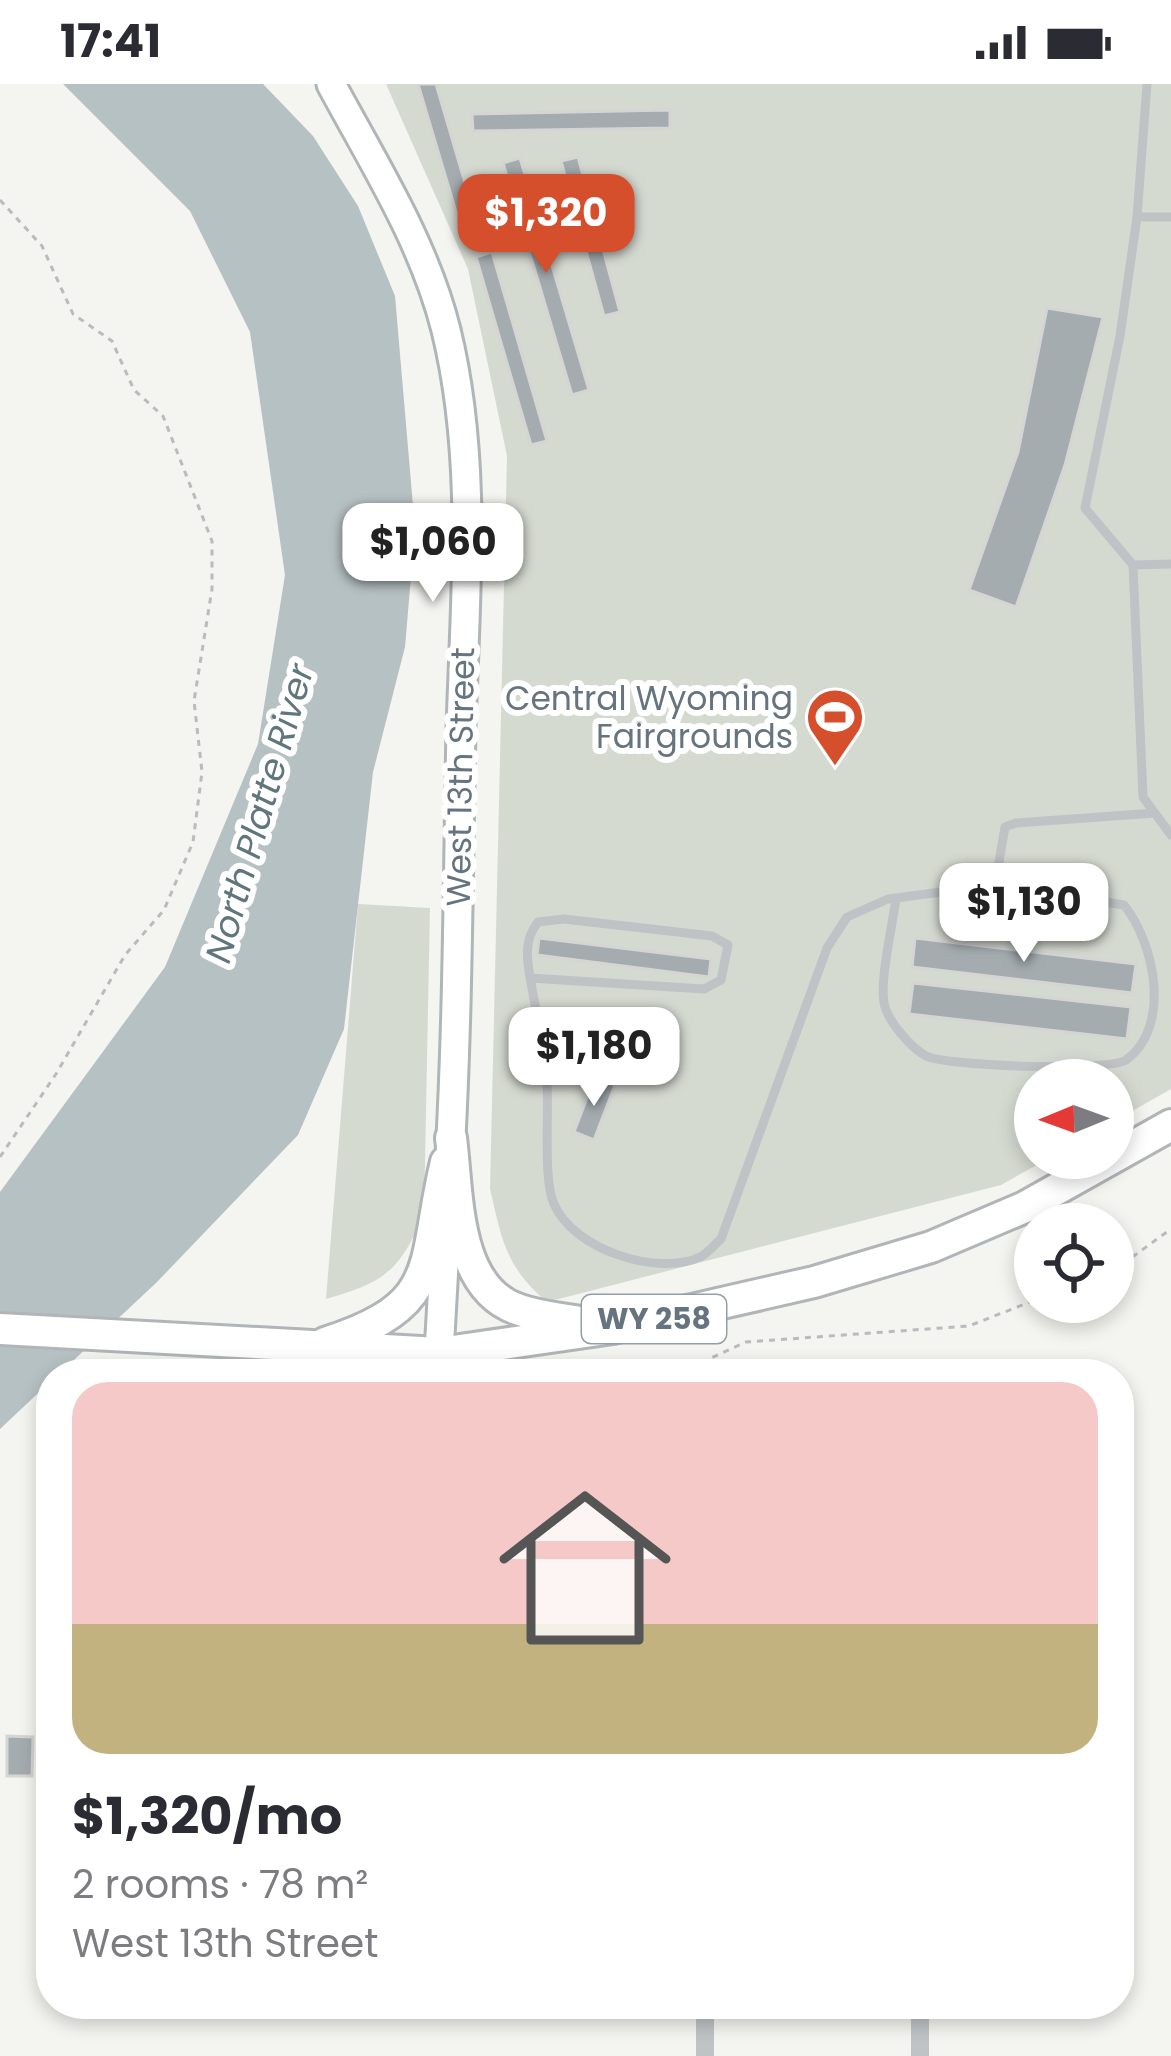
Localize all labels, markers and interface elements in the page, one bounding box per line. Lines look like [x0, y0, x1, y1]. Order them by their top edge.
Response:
text: 17:41 [60, 10, 161, 73]
pin: $1,320 [448, 174, 644, 276]
text: $1,320 [485, 185, 607, 240]
pin: $1,060 [335, 503, 531, 605]
text: $1,060 [369, 514, 497, 569]
street label: West 13th Street [435, 647, 486, 907]
water label: North Platte River [192, 656, 327, 969]
place label: Central Wyoming Fairgrounds [505, 675, 793, 760]
sports icon: Central Wyoming Fairgrounds [804, 686, 866, 768]
pin: $1,130 [926, 863, 1122, 965]
text: $1,130 [966, 874, 1082, 929]
pin: $1,180 [496, 1007, 692, 1109]
text: $1,180 [536, 1018, 652, 1073]
north arrow [1014, 1059, 1134, 1179]
map controls [1014, 1059, 1134, 1323]
button: locate [1014, 1203, 1134, 1323]
road number: WY 258 [582, 1295, 726, 1343]
icon: home [477, 1460, 693, 1676]
text: $1,320/mo [72, 1780, 342, 1852]
text: 2 rooms · 78 m² [72, 1857, 368, 1912]
text: West 13th Street [72, 1916, 378, 1971]

